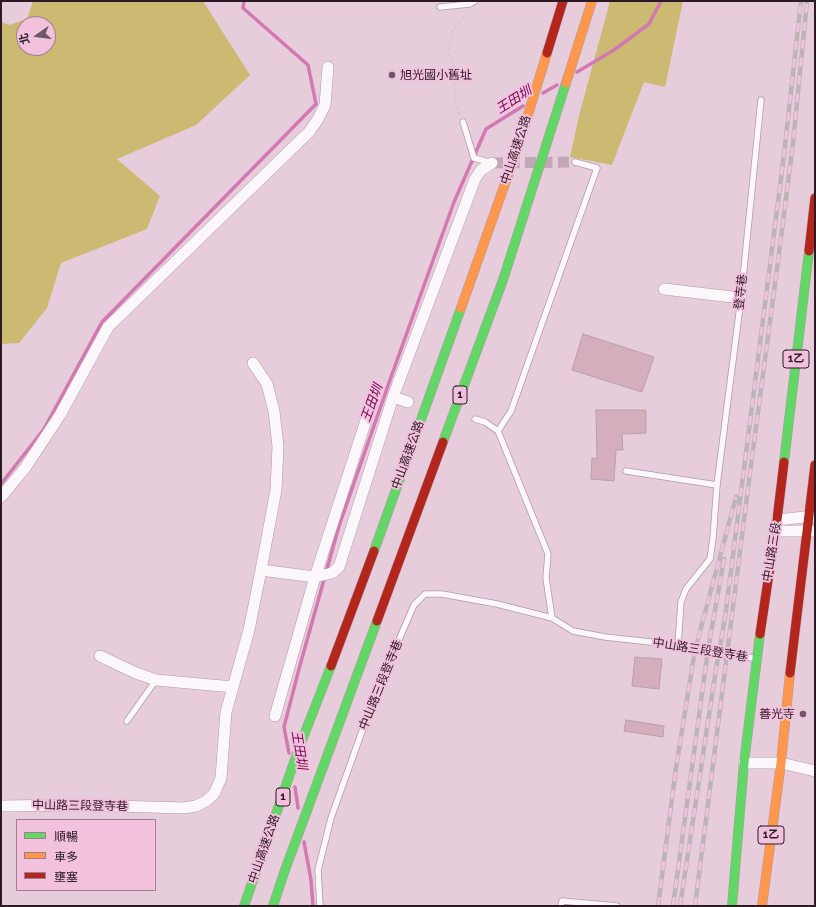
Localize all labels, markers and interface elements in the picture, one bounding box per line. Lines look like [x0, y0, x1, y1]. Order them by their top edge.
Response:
north arrow [16, 16, 56, 56]
text: 北 [17, 32, 32, 46]
place label: 旭光國小舊址 [400, 68, 472, 82]
marker: 旭光國小舊址 [387, 70, 397, 80]
water label: 王田圳 [493, 83, 535, 117]
street label: 中山高速公路 [498, 114, 534, 186]
street label: 登寺巷 [732, 273, 750, 311]
road number: 1乙 [783, 350, 809, 368]
water label: 王田圳 [358, 382, 386, 424]
road number: 1 [453, 386, 467, 404]
street label: 中山高速公路 [389, 419, 427, 491]
street label: 中山路三段 [760, 521, 784, 583]
street label: 中山路三段登寺巷 [651, 635, 749, 665]
street label: 中山路三段登寺巷 [356, 638, 406, 732]
place label: 善光寺 [759, 707, 795, 721]
marker: 善光寺 [798, 709, 808, 719]
water label: 王田圳 [288, 730, 310, 770]
road number: 1 [276, 788, 290, 806]
street label: 中山路三段登寺巷 [32, 798, 128, 814]
street label: 中山高速公路 [245, 813, 283, 885]
legend [16, 819, 156, 891]
road number: 1乙 [758, 826, 784, 844]
text: 順暢 [54, 830, 78, 844]
text: 車多 [54, 850, 78, 864]
text: 壅塞 [54, 870, 78, 884]

